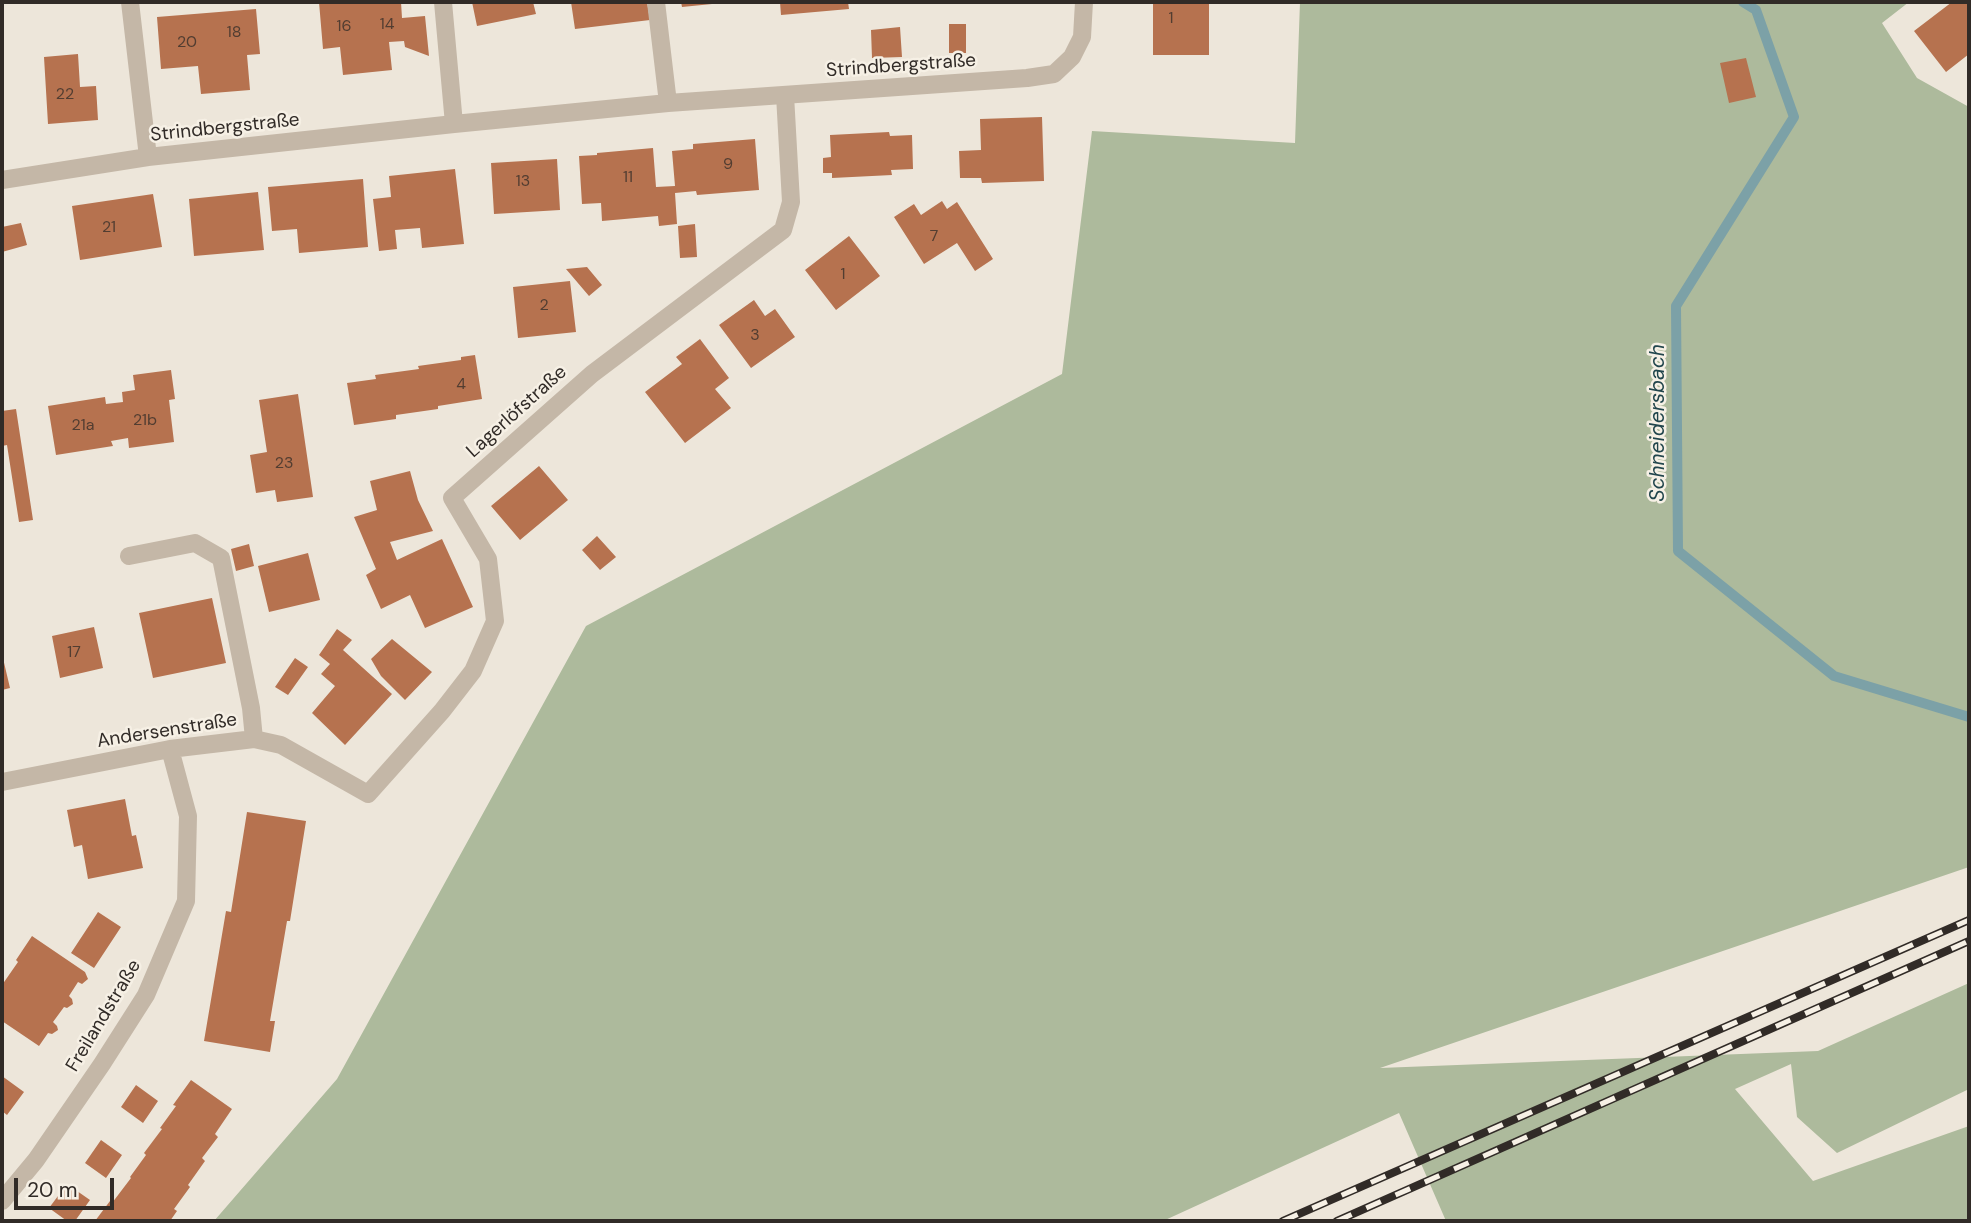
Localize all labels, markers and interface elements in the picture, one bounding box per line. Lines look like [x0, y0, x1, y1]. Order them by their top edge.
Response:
house number: 1 [1169, 9, 1173, 29]
house number: 14 [380, 15, 394, 35]
house number: 16 [336, 17, 352, 37]
house number: 18 [227, 23, 241, 43]
house number: 20 [177, 33, 197, 53]
street label: Strindbergstraße [825, 49, 977, 83]
house number: 22 [56, 85, 74, 105]
street label: Strindbergstraße [149, 109, 301, 147]
house number: 9 [723, 155, 733, 175]
house number: 11 [623, 168, 633, 188]
house number: 13 [516, 172, 530, 192]
house number: 21 [102, 218, 116, 238]
house number: 7 [930, 227, 938, 247]
house number: 1 [841, 265, 845, 285]
house number: 2 [539, 296, 549, 316]
house number: 3 [750, 326, 760, 346]
water label: Schneidersbach [1645, 344, 1671, 502]
street label: Lagerlöfstraße [462, 361, 572, 463]
house number: 4 [456, 375, 466, 395]
house number: 21b [133, 411, 157, 431]
house number: 21a [72, 416, 94, 436]
house number: 23 [275, 454, 293, 474]
house number: 17 [67, 643, 81, 663]
street label: Andersenstraße [95, 709, 239, 753]
street label: Freilandstraße [62, 956, 146, 1076]
scale bar [18, 1164, 117, 1208]
text: 20 m [27, 1176, 78, 1204]

